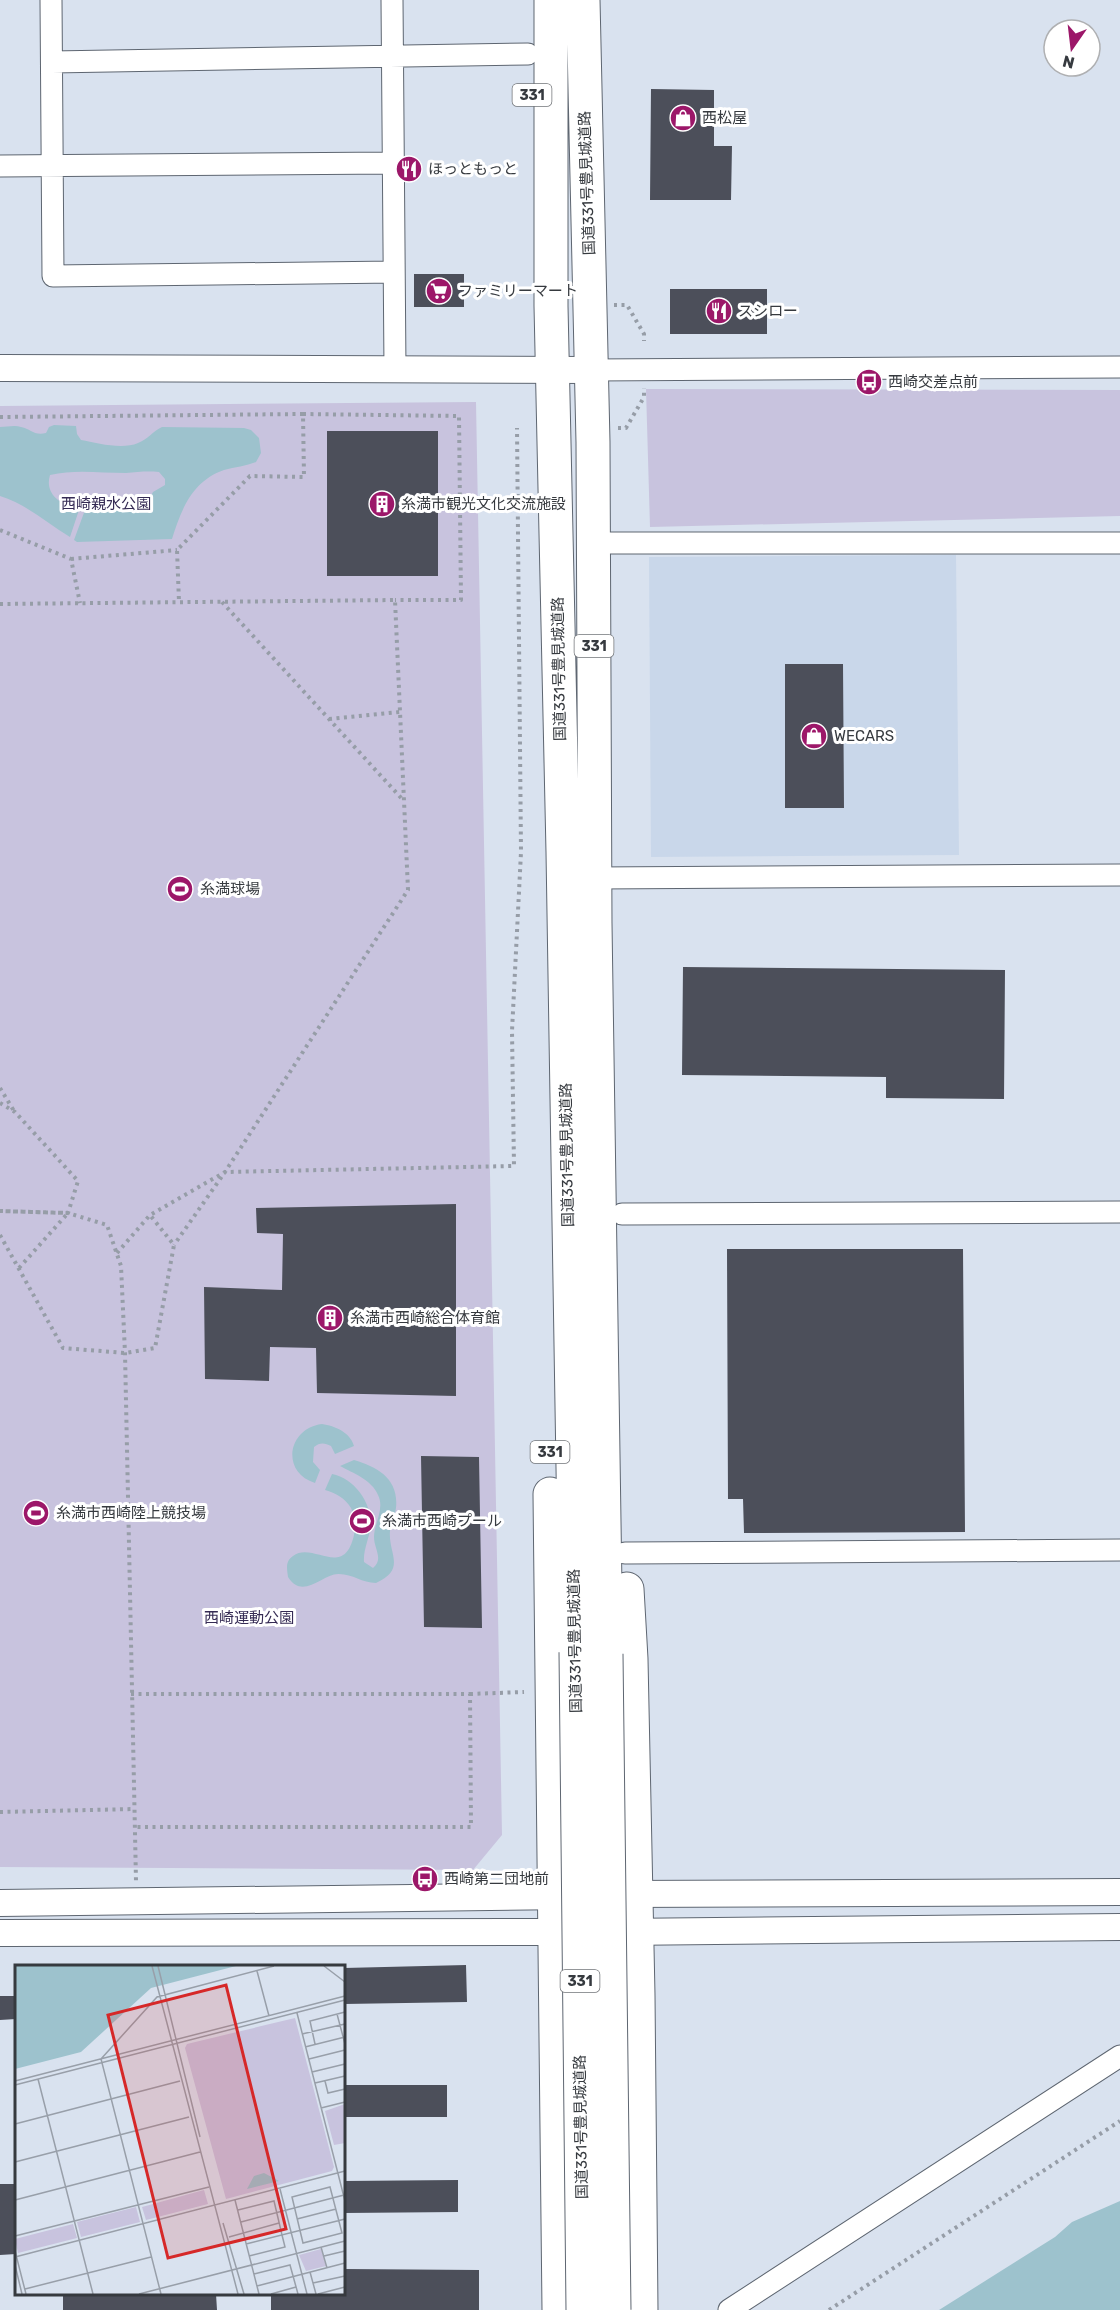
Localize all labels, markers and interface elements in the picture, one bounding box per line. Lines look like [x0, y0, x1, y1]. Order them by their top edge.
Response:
north arrow [1042, 18, 1102, 78]
text: N [1061, 51, 1076, 73]
road number: 331 [512, 84, 552, 106]
shop icon: 西松屋 [668, 103, 698, 133]
place label: 西松屋 [702, 109, 747, 127]
street label: 国道331号豊見城道路 [575, 111, 599, 255]
restaurant icon: ほっともっと [394, 154, 424, 184]
place label: ほっともっと [428, 160, 518, 178]
supermarket icon: ファミリーマート [424, 276, 454, 306]
place label: ファミリーマート [458, 282, 578, 300]
restaurant icon: スシロー [704, 296, 734, 326]
place label: スシロー [738, 302, 798, 320]
bus stop icon: 西崎交差点前 [854, 367, 884, 397]
place label: 西崎交差点前 [888, 373, 978, 391]
building icon: 糸満市観光文化交流施設 [367, 489, 397, 519]
park label: 西崎親水公園 [61, 495, 151, 513]
place label: 糸満市観光文化交流施設 [401, 495, 566, 513]
street label: 国道331号豊見城道路 [549, 597, 569, 741]
road number: 331 [574, 635, 614, 657]
shop icon: WECARS [799, 721, 829, 751]
place label: WECARS [834, 727, 894, 745]
sports icon: 糸満球場 [165, 874, 195, 904]
place label: 糸満球場 [200, 880, 260, 898]
street label: 国道331号豊見城道路 [557, 1083, 577, 1227]
building icon: 糸満市西崎総合体育館 [315, 1303, 345, 1333]
place label: 糸満市西崎総合体育館 [350, 1309, 500, 1327]
road number: 331 [530, 1441, 570, 1463]
sports icon: 糸満市西崎陸上競技場 [21, 1498, 51, 1528]
place label: 糸満市西崎陸上競技場 [56, 1504, 206, 1522]
sports icon: 糸満市西崎プール [347, 1506, 377, 1536]
place label: 糸満市西崎プール [382, 1512, 502, 1530]
street label: 国道331号豊見城道路 [565, 1569, 585, 1713]
park label: 西崎運動公園 [204, 1609, 294, 1627]
bus stop icon: 西崎第二団地前 [410, 1864, 440, 1894]
place label: 西崎第二団地前 [444, 1870, 549, 1888]
inset map [15, 1965, 345, 2295]
road number: 331 [560, 1970, 600, 1992]
street label: 国道331号豊見城道路 [571, 2055, 591, 2199]

